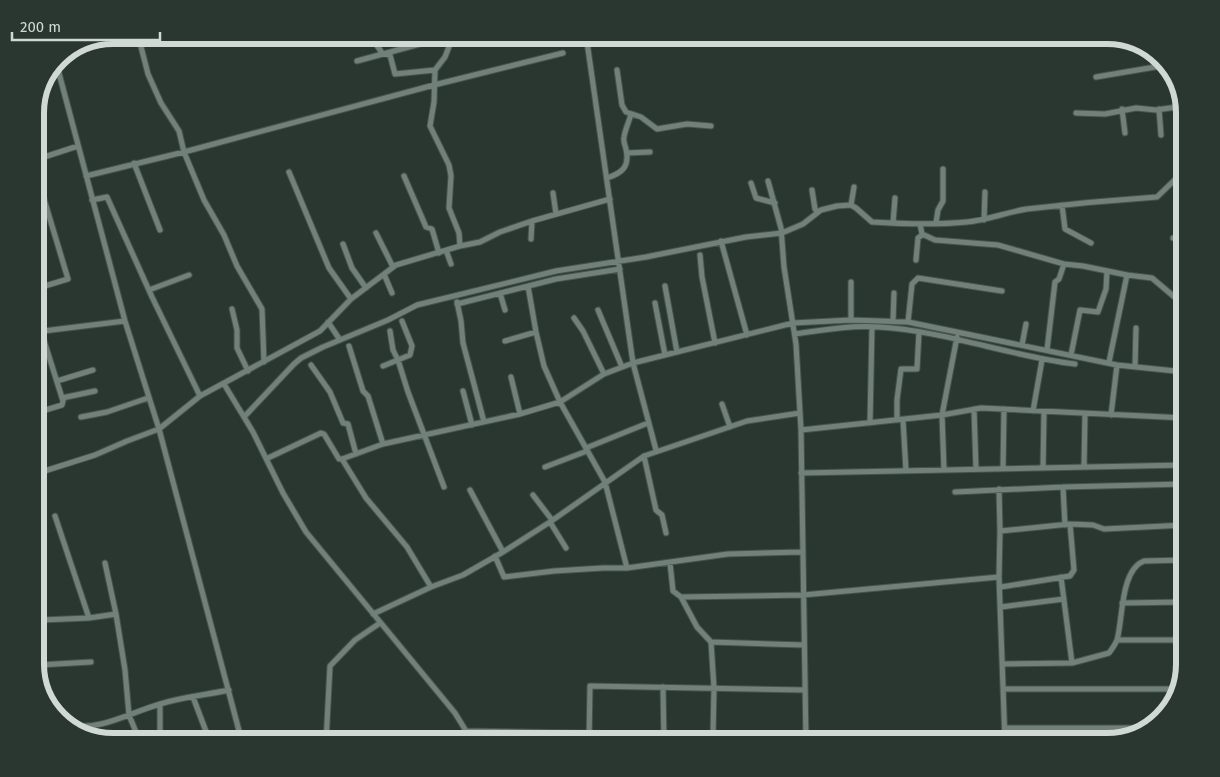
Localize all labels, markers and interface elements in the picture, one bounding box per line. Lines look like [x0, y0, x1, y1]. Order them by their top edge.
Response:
scale bar [12, 10, 160, 42]
text: 200 m [20, 18, 61, 36]

